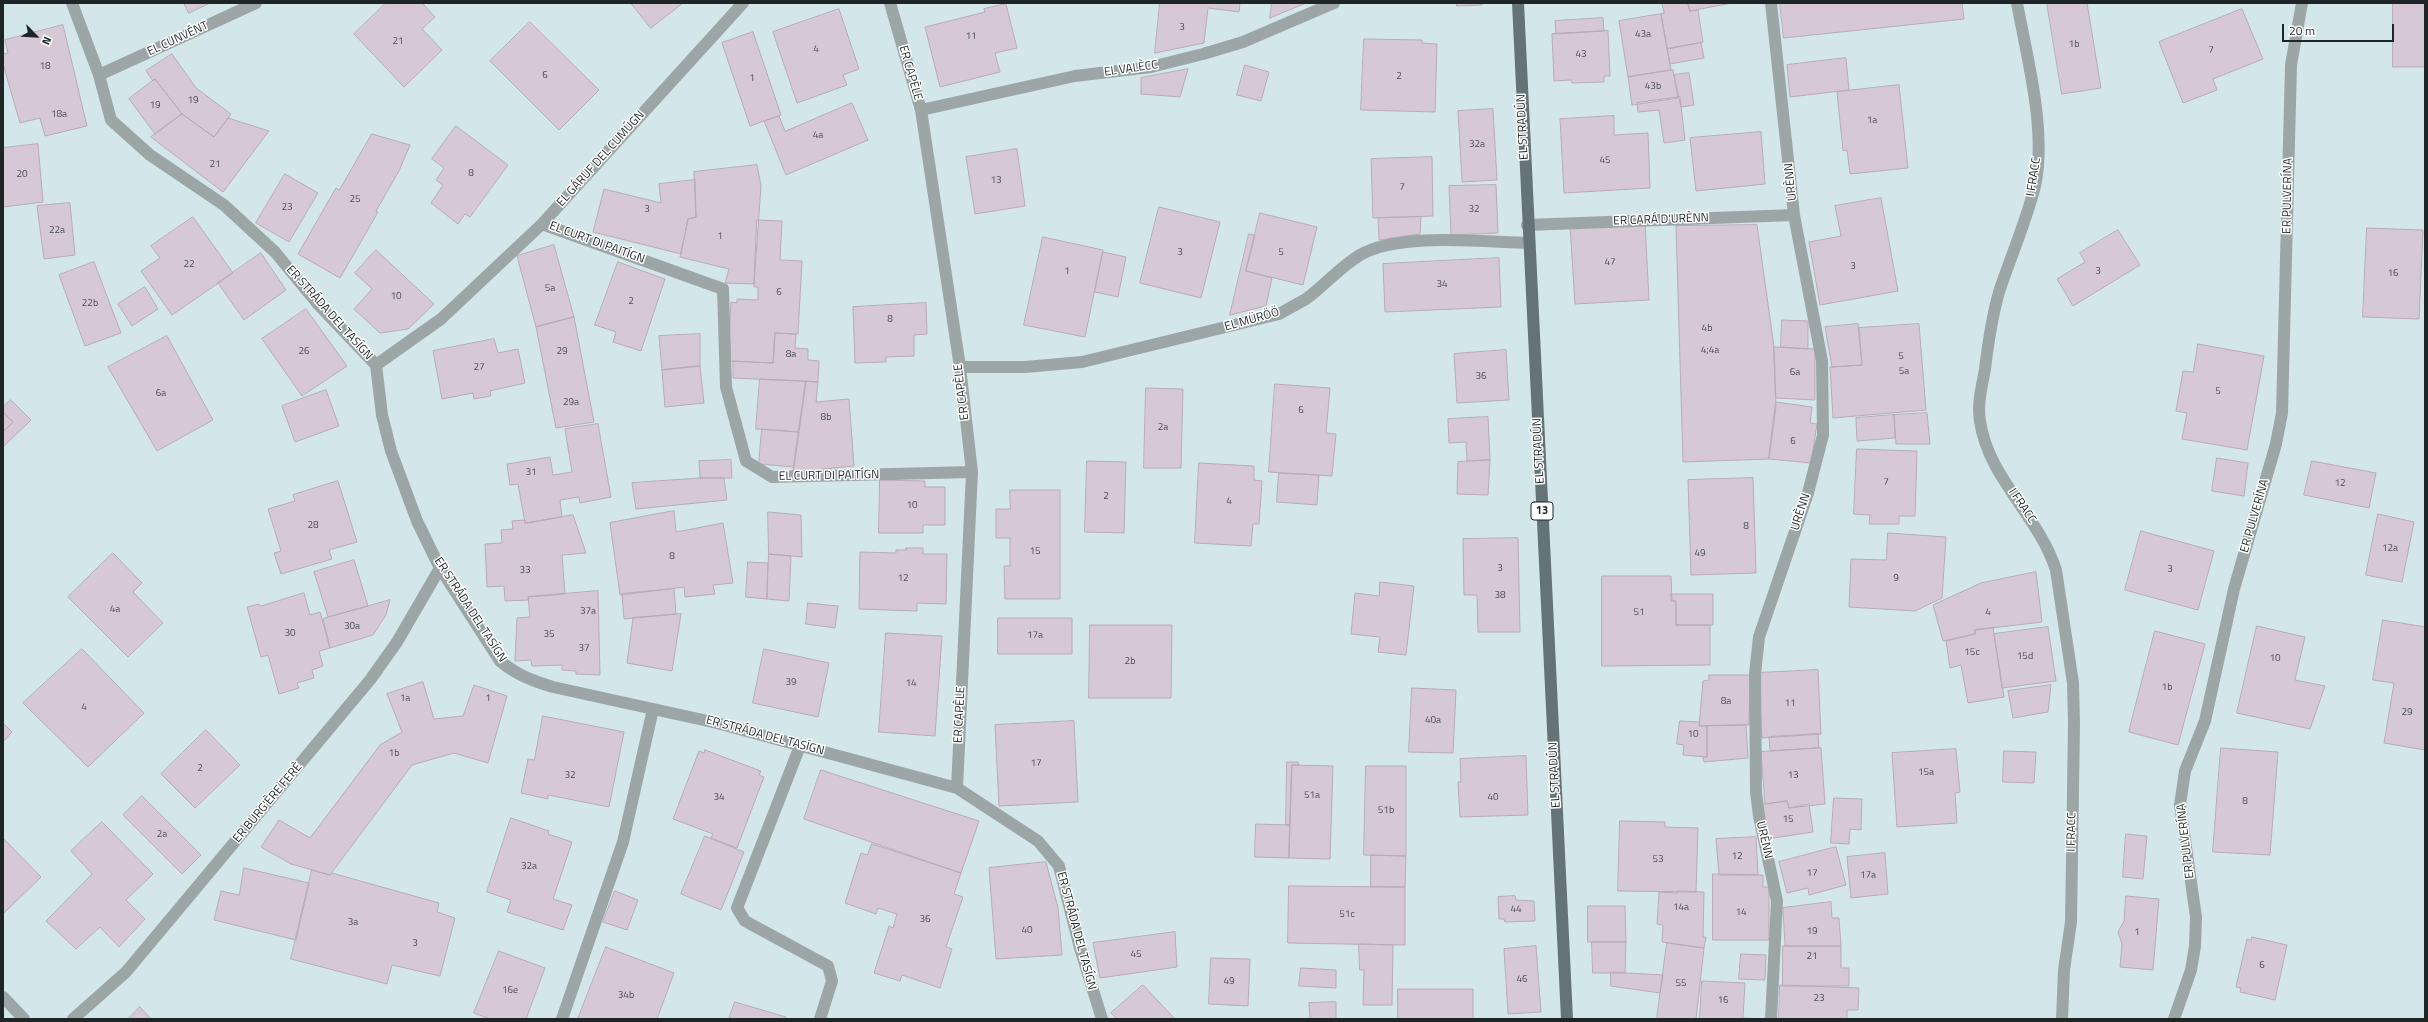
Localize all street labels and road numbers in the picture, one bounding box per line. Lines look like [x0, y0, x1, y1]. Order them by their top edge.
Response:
street label: EL CUNVÉNT [145, 19, 211, 59]
street label: ER CAPÈLE [895, 44, 925, 102]
street label: EL VALÈCC [1103, 58, 1159, 80]
street label: EL STRADÚN [1514, 94, 1532, 160]
street label: EL GÁRUF DEL CUMÚGN [554, 108, 648, 210]
street label: I FRACC [2024, 157, 2044, 197]
street label: ER PULVERÍNA [2280, 158, 2296, 234]
street label: URÈNN [1782, 162, 1800, 202]
street label: ER CARÁ D'URÈNN [1613, 211, 1709, 229]
street label: EL CURT DI PAITÍGN [547, 219, 647, 267]
street label: ER STRÁDA DEL TASÍGN [283, 263, 375, 363]
street label: EL MÜRÖÖ [1223, 305, 1281, 335]
street label: ER CAPÈLE [951, 363, 973, 421]
street label: EL STRADÚN [1530, 418, 1548, 484]
street label: EL CURT DI PAITÍGN [779, 468, 879, 484]
street label: ER PULVERÍNA [2238, 478, 2272, 554]
street label: I FRACC [2005, 486, 2039, 526]
street label: URÈNN [1788, 492, 1814, 532]
road number: 13 [1531, 502, 1553, 520]
street label: ER STRÁDA DEL TASÍGN [431, 555, 509, 665]
street label: ER CAPÈLE [951, 686, 969, 744]
street label: ER STRÁDA DEL TASÍGN [704, 713, 826, 759]
street label: EL STRADÚN [1546, 742, 1564, 808]
street label: ER BURG'ÈRE FERÈ [231, 760, 305, 846]
street label: ER PULVERÍNA [2174, 803, 2198, 879]
street label: I FRACC [2064, 812, 2080, 852]
street label: URÈNN [1753, 820, 1775, 860]
street label: ER STRÁDA DEL TASÍGN [1053, 870, 1099, 992]

